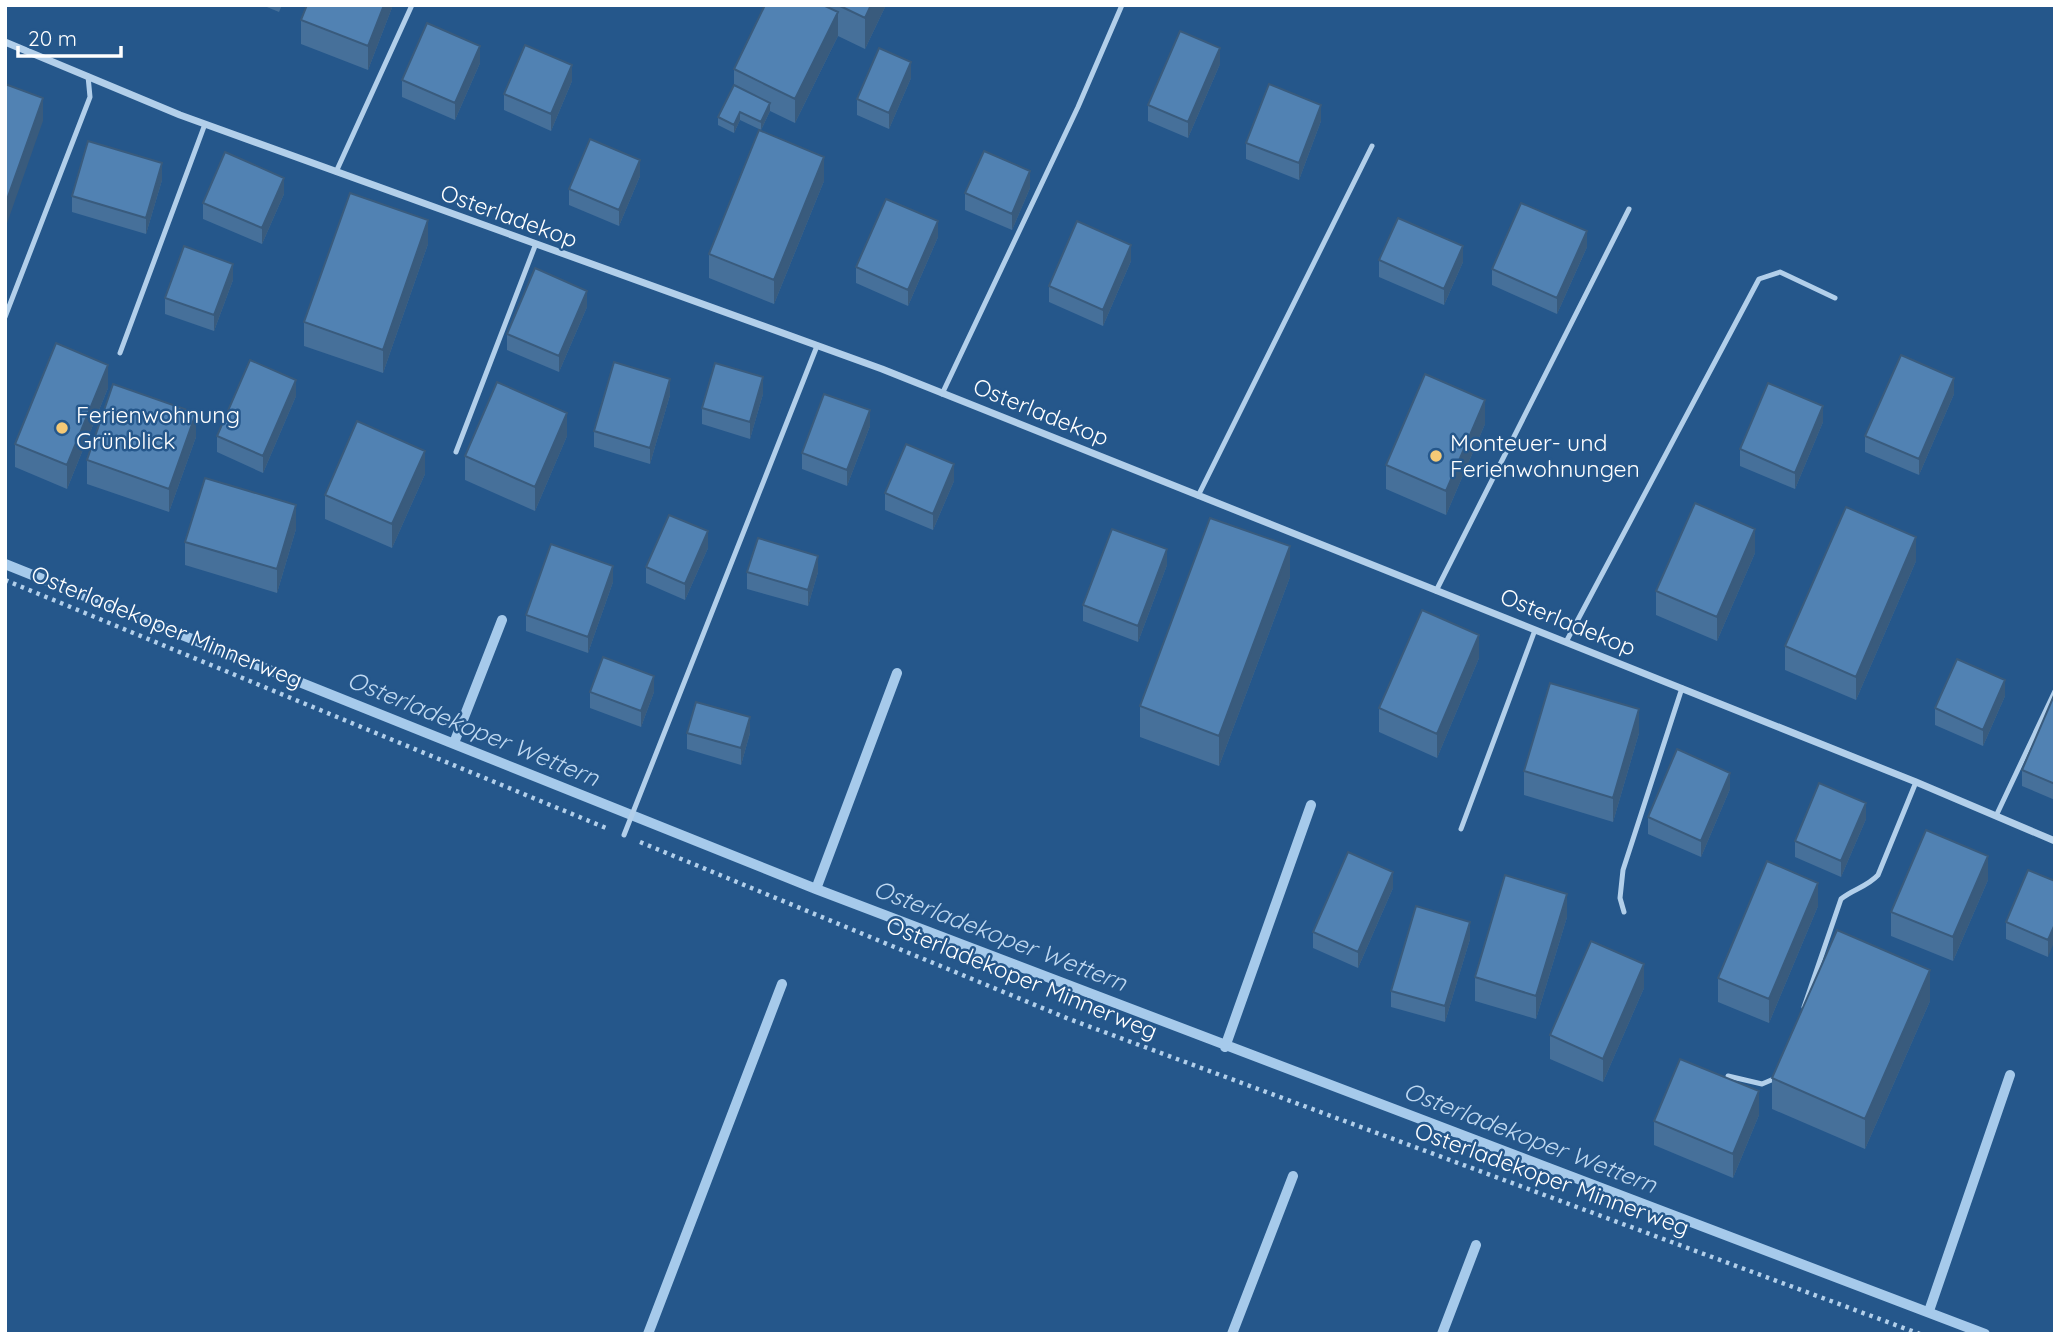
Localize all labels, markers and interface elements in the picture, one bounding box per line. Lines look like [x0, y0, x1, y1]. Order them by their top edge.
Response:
scale bar [18, 14, 121, 58]
text: 20 m [28, 25, 77, 51]
street label: Osterladekop [437, 177, 582, 254]
street label: Osterladekop [969, 371, 1113, 452]
place label: Ferienwohnung Grünblick [76, 400, 240, 455]
marker: Ferienwohnung Grünblick [54, 420, 70, 436]
place label: Monteuer- und Ferienwohnungen [1450, 428, 1640, 483]
marker: Monteuer- und Ferienwohnungen [1428, 448, 1444, 464]
street label: Osterladekoper Minnerweg [27, 559, 307, 694]
street label: Osterladekop [1496, 581, 1640, 662]
water label: Osterladekoper Wettern [343, 664, 605, 793]
water label: Osterladekoper Wettern [870, 873, 1132, 998]
street label: Osterladekoper Minnerweg [882, 910, 1162, 1045]
water label: Osterladekoper Wettern [1400, 1075, 1662, 1200]
street label: Osterladekoper Minnerweg [1411, 1115, 1693, 1242]

